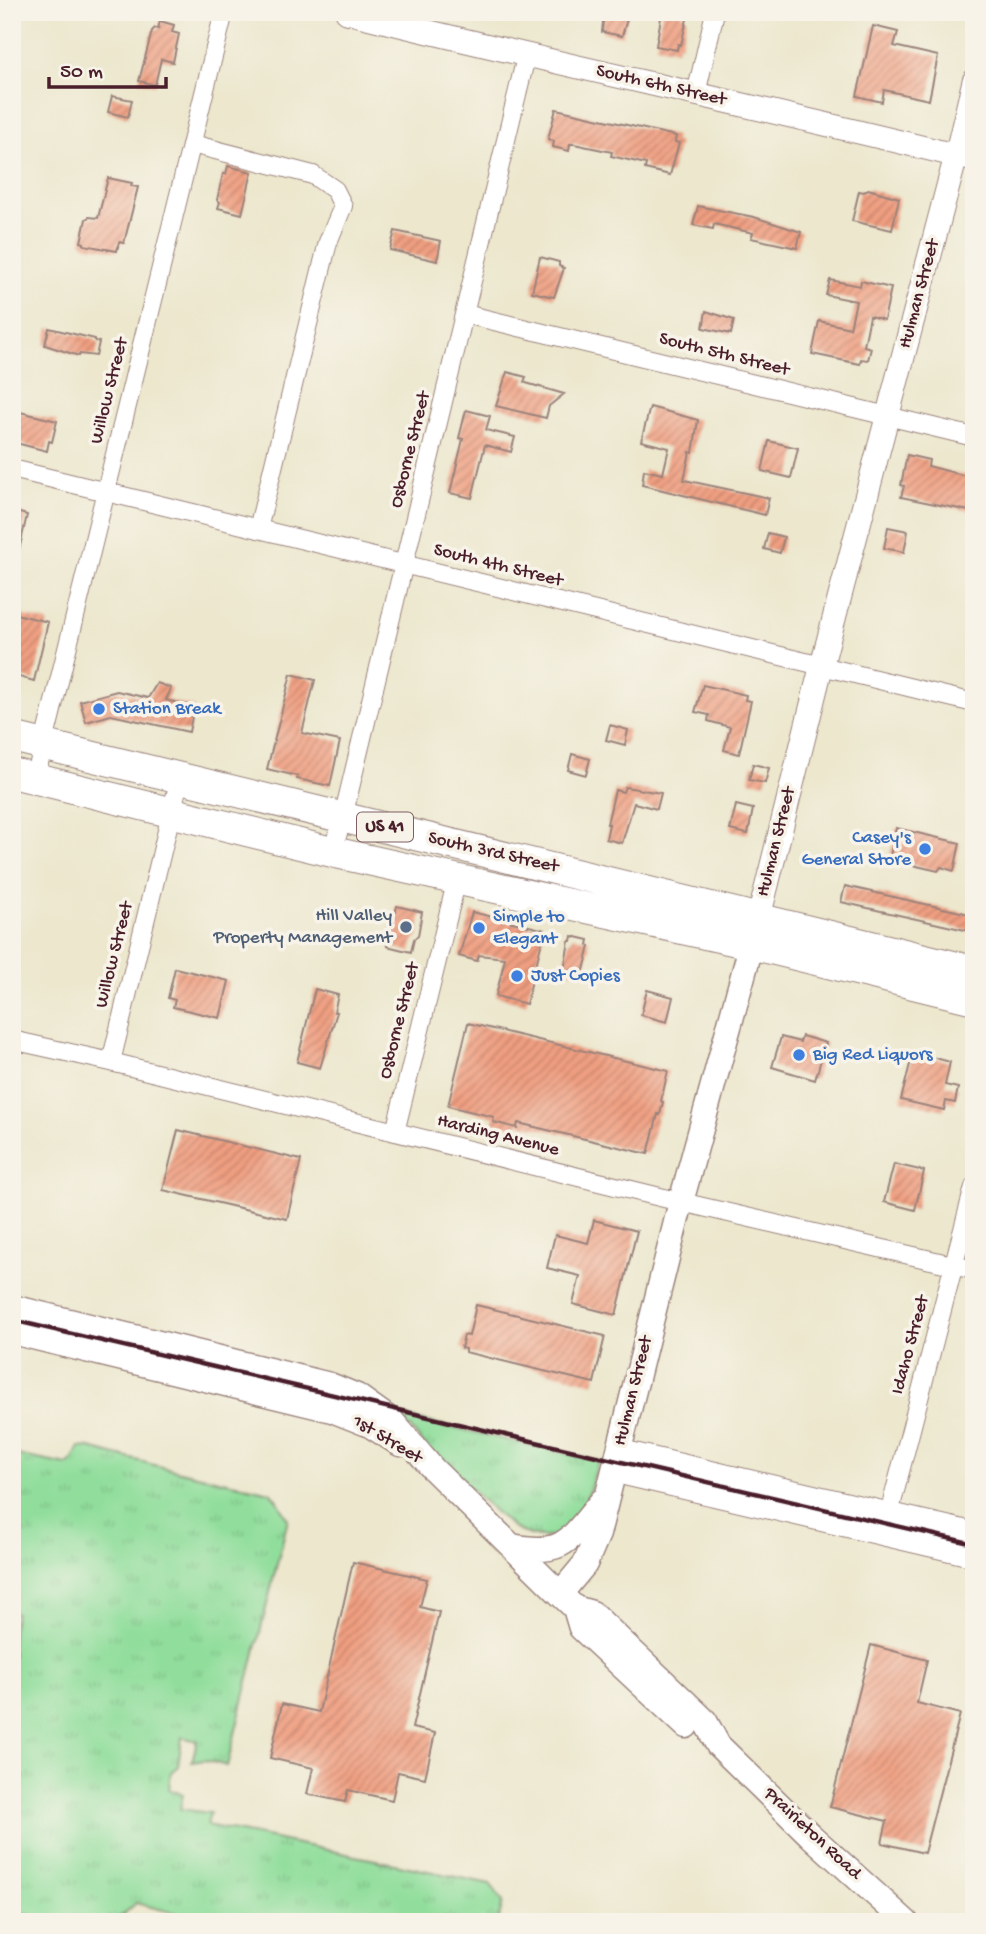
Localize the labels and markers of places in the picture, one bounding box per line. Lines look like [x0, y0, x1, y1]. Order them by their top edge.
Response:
place label: Station Break [113, 698, 222, 721]
marker: Station Break [91, 701, 107, 717]
place label: Casey's General Store [801, 827, 912, 872]
marker: Casey's General Store [917, 841, 933, 857]
place label: Hill Valley Property Management [212, 905, 394, 950]
place label: Simple to Elegant [493, 906, 565, 951]
marker: Hill Valley Property Management [398, 919, 414, 935]
marker: Simple to Elegant [471, 920, 487, 936]
place label: Just Copies [531, 965, 621, 988]
marker: Just Copies [509, 968, 525, 984]
place label: Big Red Liquors [812, 1044, 933, 1067]
marker: Big Red Liquors [791, 1047, 807, 1063]

